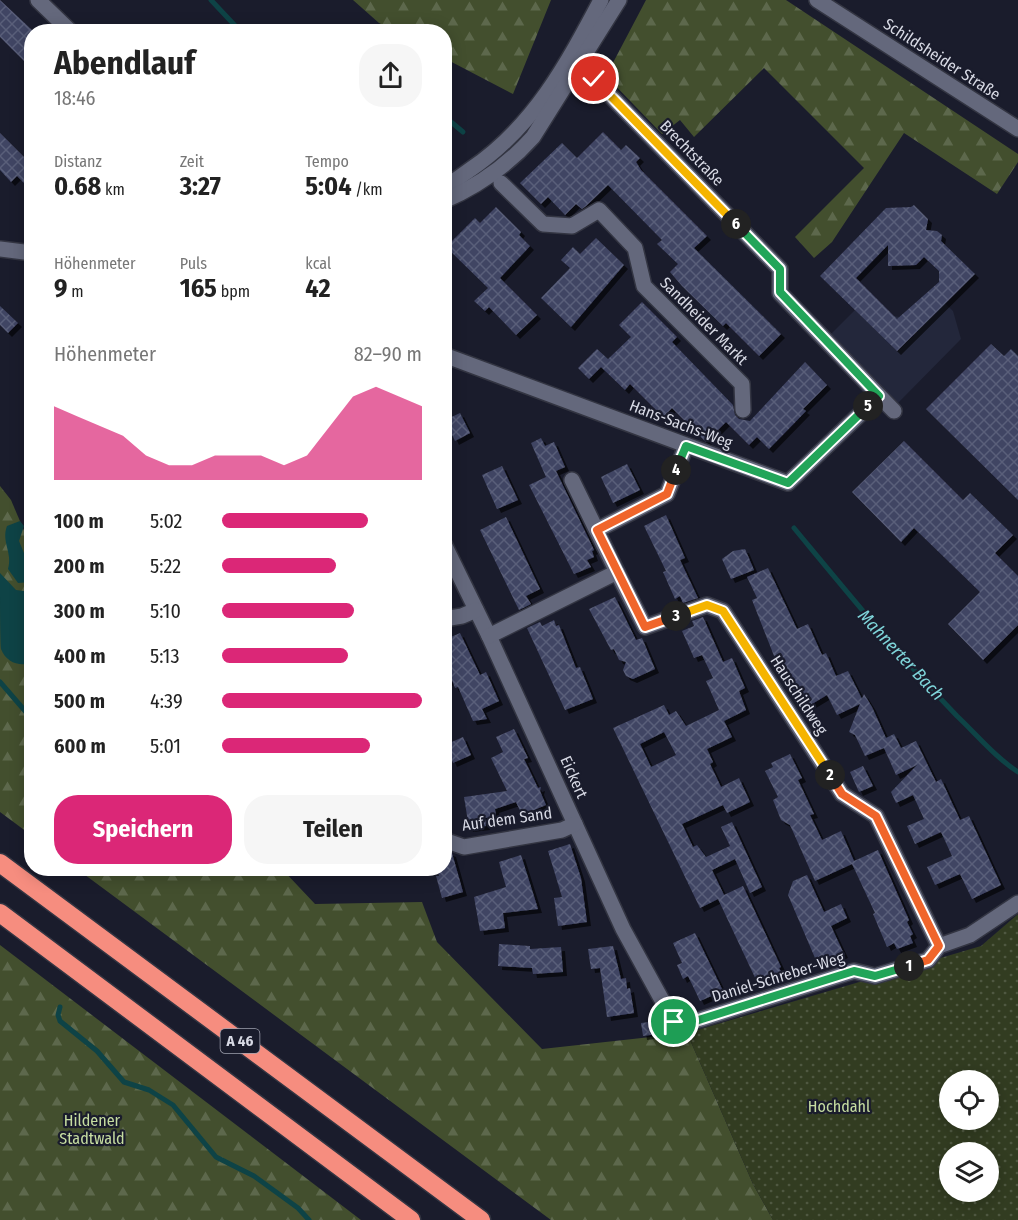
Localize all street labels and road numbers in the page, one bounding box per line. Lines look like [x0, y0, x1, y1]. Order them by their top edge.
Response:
street label: Schildsheider Straße [880, 14, 1004, 104]
street label: Brechtstraße [656, 116, 728, 190]
street label: Sandheider Markt [656, 273, 752, 369]
street label: Hans-Sachs-Weg [627, 396, 736, 453]
street label: Hauschildweg [766, 652, 832, 739]
street label: Eickert [556, 753, 592, 802]
street label: Auf dem Sand [461, 803, 553, 835]
street label: Daniel-Schreber-Weg [709, 948, 847, 1006]
road number: A 46 [220, 1029, 260, 1053]

